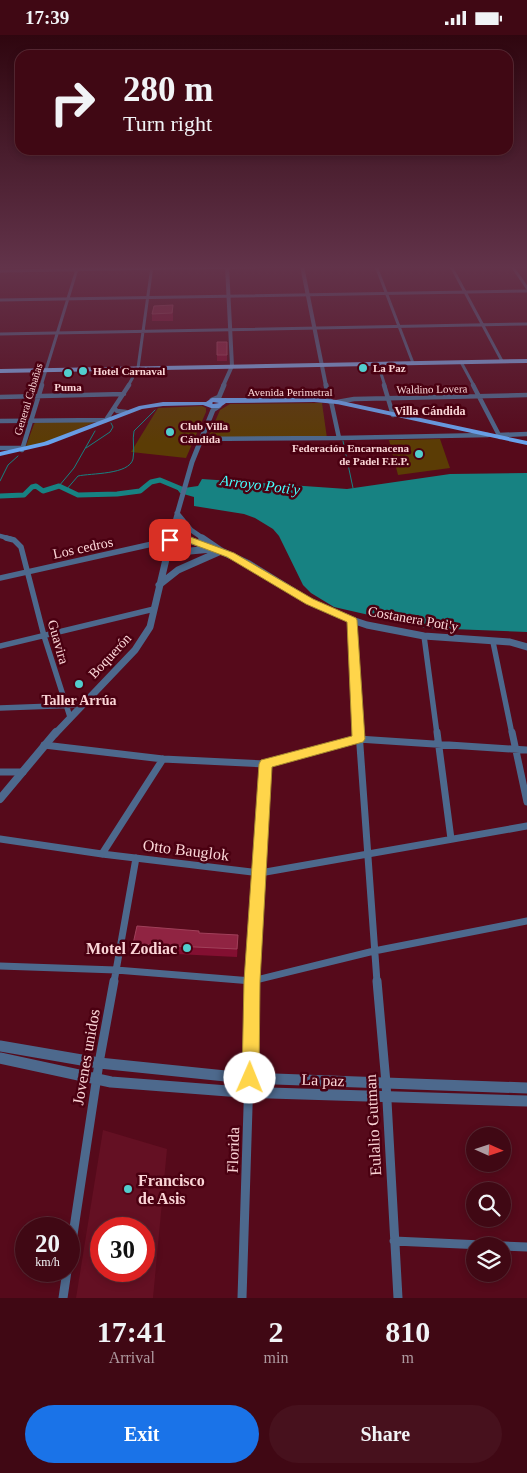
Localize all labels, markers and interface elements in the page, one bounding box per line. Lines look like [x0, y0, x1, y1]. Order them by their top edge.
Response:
text: 17:39 [25, 7, 69, 28]
icon: right [40, 70, 105, 135]
text: 280 m [123, 70, 213, 109]
text: Turn right [123, 111, 212, 136]
street label: General Cabañas [11, 361, 45, 437]
marker: La Paz [357, 362, 369, 374]
place label: La Paz [373, 362, 406, 374]
marker: Hotel Carnaval [77, 365, 89, 377]
place label: Hotel Carnaval [93, 365, 165, 377]
marker: Puma [62, 367, 74, 379]
place label: Puma [54, 381, 82, 393]
street label: Waldino Lovera [396, 382, 468, 396]
street label: Avenida Perimetral [247, 386, 333, 398]
district label: Villa Cándida [394, 404, 466, 418]
place label: Club Villa Cándida [180, 420, 228, 445]
marker: Club Villa Cándida [164, 426, 176, 438]
place label: Federación Encarnacena de Padel F.E.P. [292, 442, 409, 467]
marker: Federación Encarnacena de Padel F.E.P. [413, 448, 425, 460]
water label: Arroyo Poti'y [218, 472, 301, 498]
pin [149, 519, 191, 561]
icon: arrive [156, 526, 184, 554]
street label: Los cedros [52, 534, 114, 562]
street label: Costanera Poti'y [367, 604, 459, 634]
street label: Guavira [45, 618, 72, 666]
street label: Boquerón [86, 631, 134, 681]
marker: Taller Arrúa [73, 678, 85, 690]
place label: Taller Arrúa [41, 693, 117, 708]
street label: Otto Bauglok [142, 836, 230, 865]
place label: Motel Zodiac [86, 940, 177, 957]
marker: Motel Zodiac [181, 942, 193, 954]
street label: Jovenes unidos [69, 1008, 103, 1106]
position arrow [223, 1051, 275, 1103]
street label: La paz [301, 1071, 345, 1090]
street label: Eulalio Gutman [362, 1074, 384, 1176]
street label: Florida [224, 1127, 242, 1173]
north arrow [466, 1127, 511, 1173]
map controls [466, 1127, 511, 1282]
place label: Francisco de Asis [138, 1172, 205, 1207]
button: search [466, 1182, 511, 1227]
marker: Francisco de Asis [122, 1183, 134, 1195]
speed limit sign: 30 [90, 1217, 155, 1282]
text: 20 [35, 1230, 60, 1257]
button: layers [466, 1237, 511, 1282]
text: km/h [35, 1255, 60, 1269]
text: 17:41 [97, 1315, 167, 1348]
text: 2 [268, 1315, 283, 1348]
text: 810 [385, 1315, 430, 1348]
text: Arrival [109, 1349, 155, 1366]
text: min [264, 1349, 288, 1366]
text: m [401, 1349, 414, 1366]
button: Exit [25, 1405, 259, 1463]
button: Share [269, 1405, 502, 1463]

